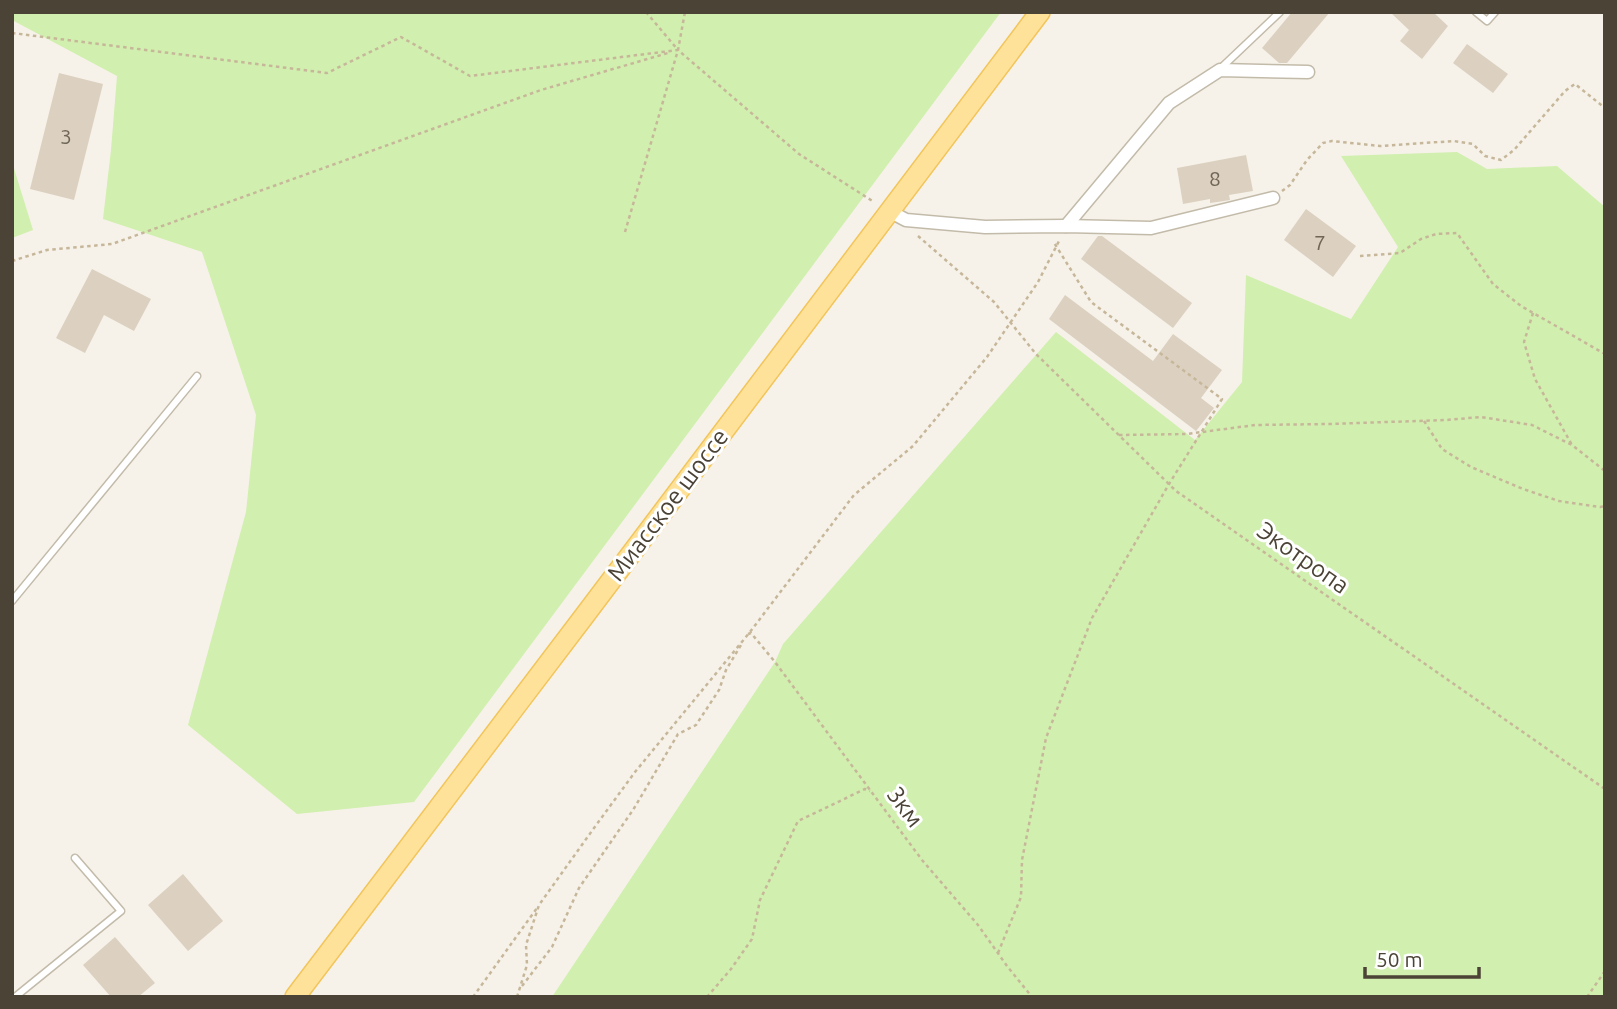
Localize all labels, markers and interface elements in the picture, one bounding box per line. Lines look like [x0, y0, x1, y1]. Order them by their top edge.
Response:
house number: 3 [60, 124, 72, 148]
house number: 8 [1209, 166, 1221, 190]
house number: 7 [1314, 230, 1326, 254]
street label: Миасское шоссе [602, 423, 734, 586]
street label: Экотропа [1252, 516, 1354, 599]
street label: 3км [882, 781, 929, 832]
scale bar [1365, 936, 1479, 980]
text: 50 m [1376, 947, 1423, 971]

